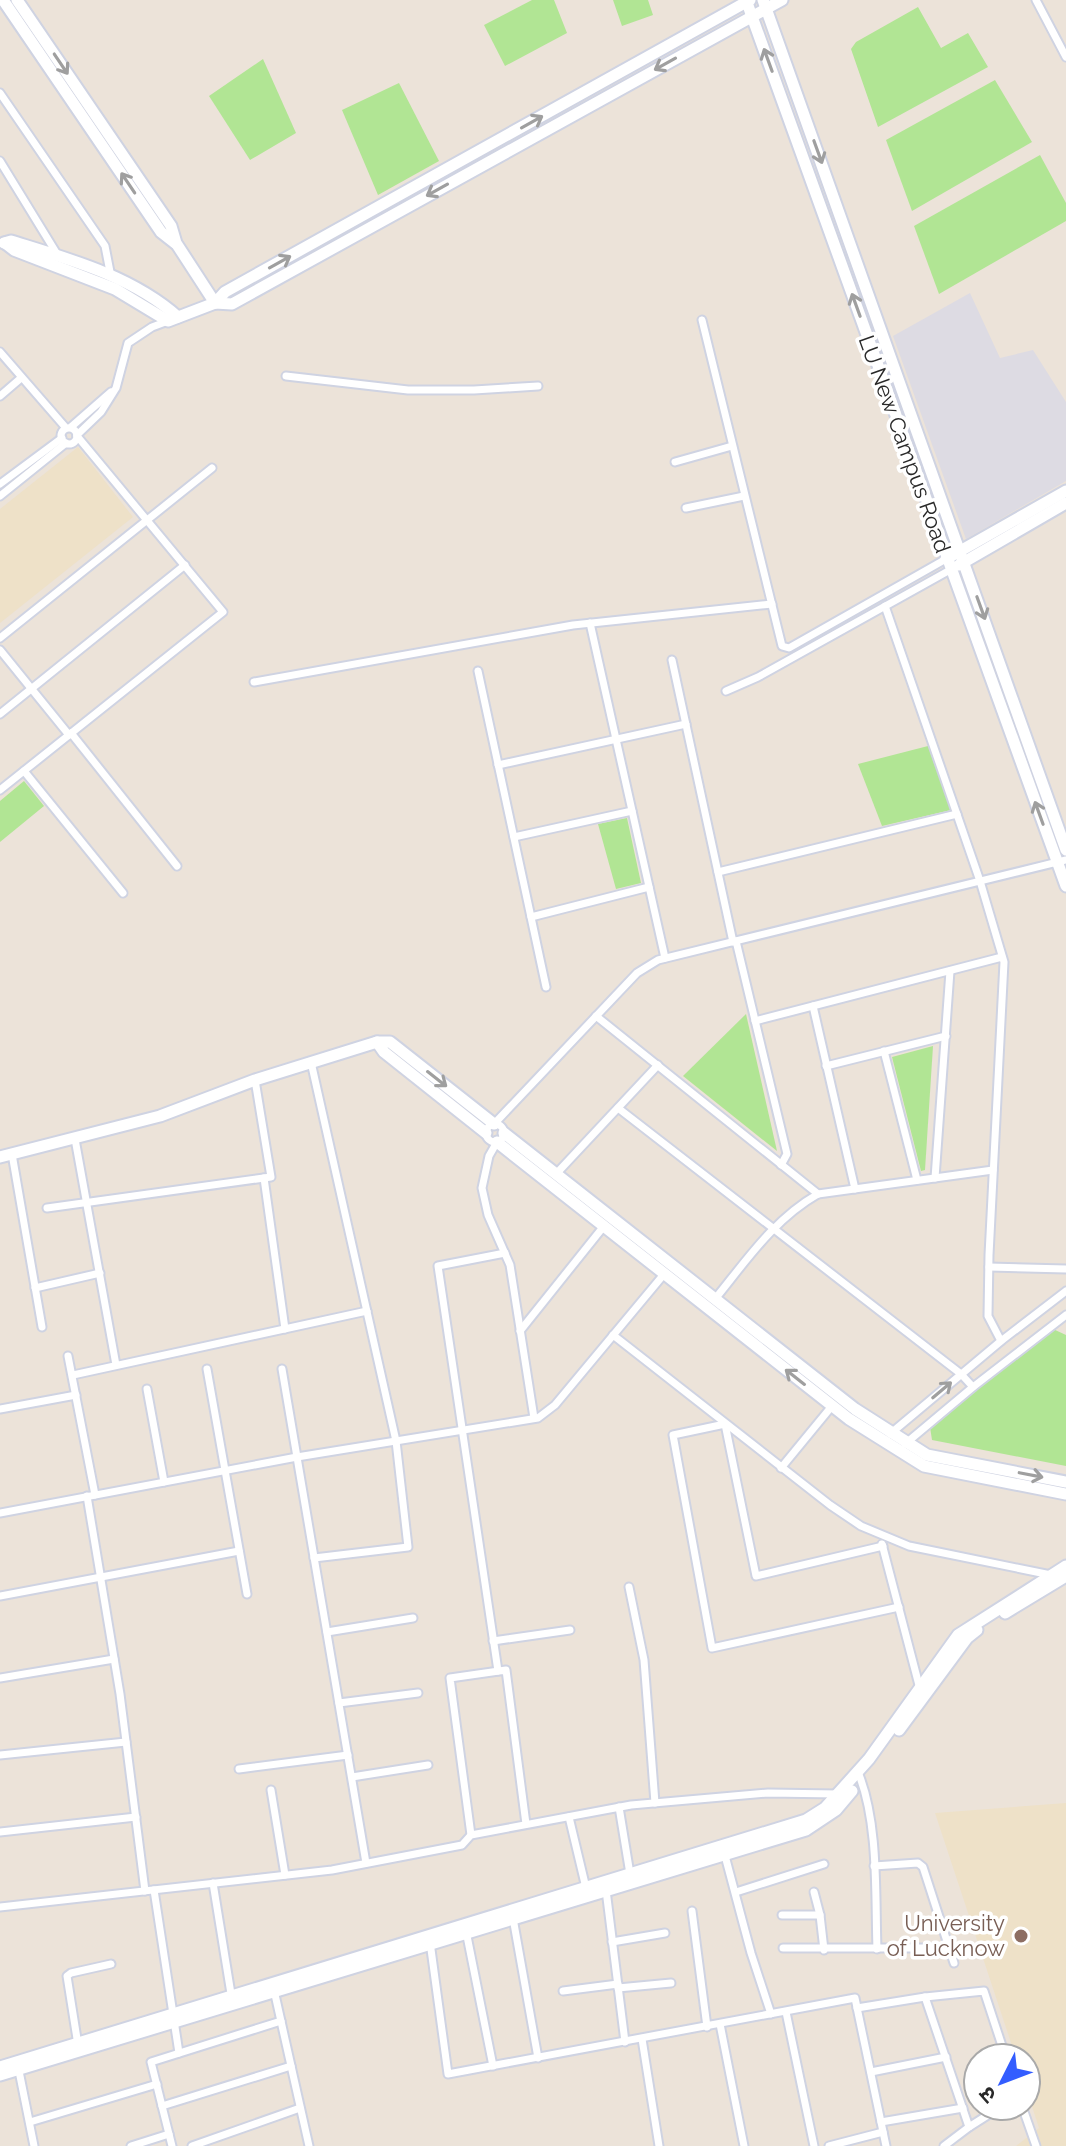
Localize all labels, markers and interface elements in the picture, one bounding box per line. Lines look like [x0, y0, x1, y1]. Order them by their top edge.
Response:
one-way arrow [760, 49, 774, 73]
one-way arrow [53, 53, 69, 75]
one-way arrow [653, 57, 677, 72]
one-way arrow [520, 113, 543, 129]
one-way arrow [812, 140, 826, 164]
one-way arrow [120, 172, 136, 195]
one-way arrow [426, 182, 449, 198]
one-way arrow [268, 254, 292, 269]
one-way arrow [847, 293, 862, 318]
street label: LU New Campus Road [854, 332, 956, 556]
one-way arrow [975, 595, 989, 620]
one-way arrow [1031, 801, 1045, 826]
one-way arrow [426, 1070, 447, 1088]
one-way arrow [785, 1368, 806, 1385]
one-way arrow [931, 1381, 951, 1399]
one-way arrow [1018, 1469, 1044, 1484]
place label: University of Lucknow [887, 1910, 1005, 1961]
marker: University of Lucknow [1012, 1927, 1030, 1945]
north arrow [962, 2042, 1042, 2122]
text: उ [972, 2081, 1001, 2109]

